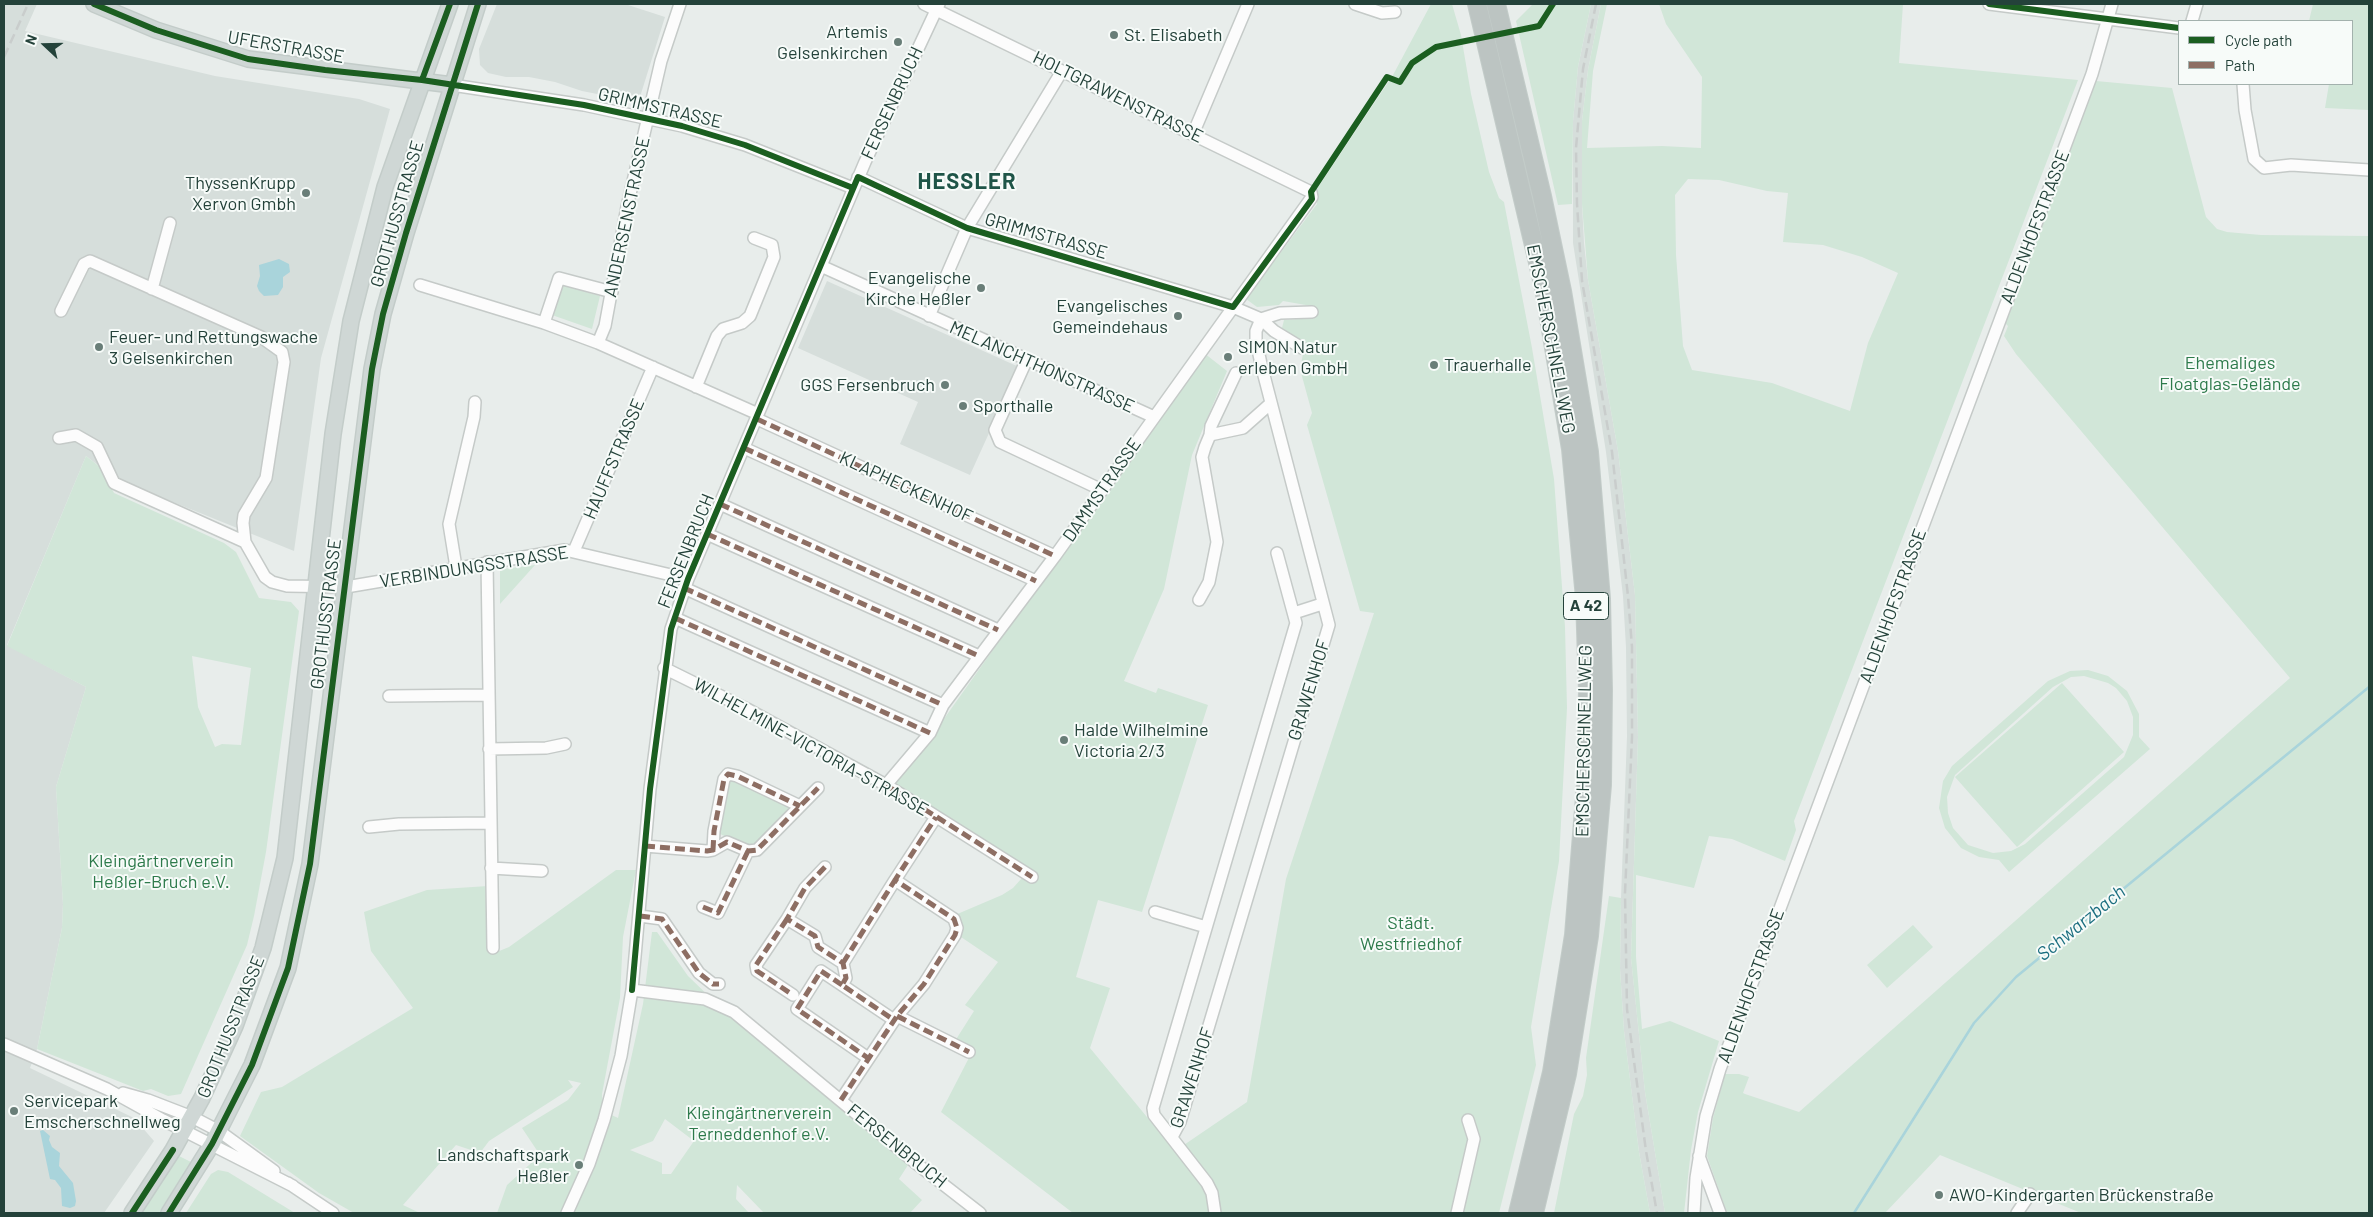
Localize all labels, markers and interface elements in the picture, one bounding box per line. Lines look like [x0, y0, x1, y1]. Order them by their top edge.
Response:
north arrow [20, 20, 70, 70]
legend [2178, 20, 2353, 85]
place label: Artemis Gelsenkirchen [777, 21, 888, 64]
place label: St. Elisabeth [1124, 24, 1223, 46]
street label: UFERSTRASSE [226, 26, 346, 68]
marker: St. Elisabeth [1108, 29, 1120, 41]
text: Cycle path [2225, 31, 2292, 49]
text: N [21, 32, 40, 47]
marker: Artemis Gelsenkirchen [892, 36, 904, 48]
street label: FERSENBRUCH [856, 43, 928, 163]
street label: HOLTGRAWENSTRASSE [1029, 46, 1207, 148]
text: Path [2225, 56, 2255, 74]
street label: GRIMMSTRASSE [596, 83, 724, 133]
street label: ANDERSENSTRASSE [599, 135, 655, 299]
street label: GROTHUSSTRASSE [366, 138, 428, 290]
street label: ALDENHOFSTRASSE [1996, 147, 2074, 307]
district label: HESSLER [917, 169, 1017, 195]
place label: ThyssenKrupp Xervon Gmbh [185, 172, 296, 214]
marker: ThyssenKrupp Xervon Gmbh [300, 187, 312, 199]
street label: GRIMMSTRASSE [982, 208, 1110, 264]
street label: EMSCHERSCHNELLWEG [1522, 243, 1580, 435]
place label: Evangelische Kirche Heßler [865, 267, 971, 310]
marker: Evangelische Kirche Heßler [975, 282, 987, 294]
place label: Evangelisches Gemeindehaus [1052, 295, 1168, 338]
marker: Evangelisches Gemeindehaus [1172, 310, 1184, 322]
street label: MELANCHTHONSTRASSE [946, 316, 1138, 418]
place label: Feuer- und Rettungswache 3 Gelsenkirchen [109, 326, 318, 368]
place label: SIMON Natur erleben GmbH [1238, 336, 1348, 378]
marker: Feuer- und Rettungswache 3 Gelsenkirchen [93, 341, 105, 353]
marker: SIMON Natur erleben GmbH [1222, 351, 1234, 363]
park label: Ehemaliges Floatglas-Gelände [2159, 352, 2301, 394]
place label: Trauerhalle [1444, 354, 1532, 376]
marker: Trauerhalle [1428, 359, 1440, 371]
place label: GGS Fersenbruch [800, 374, 935, 396]
marker: GGS Fersenbruch [939, 379, 951, 391]
street label: HAUFFSTRASSE [579, 395, 649, 523]
place label: Sporthalle [973, 395, 1053, 417]
marker: Sporthalle [957, 400, 969, 412]
street label: DAMMSTRASSE [1058, 434, 1146, 546]
street label: KLAPHECKENHOF [836, 447, 976, 527]
street label: FERSENBRUCH [653, 490, 719, 612]
street label: ALDENHOFSTRASSE [1855, 526, 1931, 686]
street label: GROTHUSSTRASSE [306, 537, 346, 691]
street label: VERBINDUNGSSTRASSE [378, 541, 570, 593]
road number: A 42 [1564, 592, 1608, 620]
street label: GRAWENHOF [1283, 637, 1335, 743]
street label: EMSCHERSCHNELLWEG [1572, 645, 1596, 837]
street label: WILHELMINE-VICTORIA-STRASSE [690, 673, 932, 821]
place label: Halde Wilhelmine Victoria 2/3 [1074, 719, 1209, 762]
marker: Halde Wilhelmine Victoria 2/3 [1058, 734, 1070, 746]
park label: Kleingärtnerverein Heßler-Bruch e.V. [88, 850, 234, 892]
water label: Schwarzbach [2032, 880, 2130, 966]
street label: ALDENHOFSTRASSE [1713, 906, 1789, 1066]
park label: Städt. Westfriedhof [1360, 912, 1462, 954]
street label: GROTHUSSTRASSE [193, 953, 269, 1101]
street label: GRAWENHOF [1166, 1025, 1218, 1131]
place label: Servicepark Emscherschnellweg [24, 1090, 181, 1132]
street label: FERSENBRUCH [843, 1099, 951, 1193]
park label: Kleingärtnerverein Terneddenhof e.V. [686, 1102, 832, 1144]
marker: Servicepark Emscherschnellweg [8, 1105, 20, 1117]
place label: Landschaftspark Heßler [437, 1144, 569, 1186]
marker: Landschaftspark Heßler [573, 1159, 585, 1171]
place label: AWO-Kindergarten Brückenstraße [1949, 1184, 2214, 1206]
marker: AWO-Kindergarten Brückenstraße [1933, 1189, 1945, 1201]

